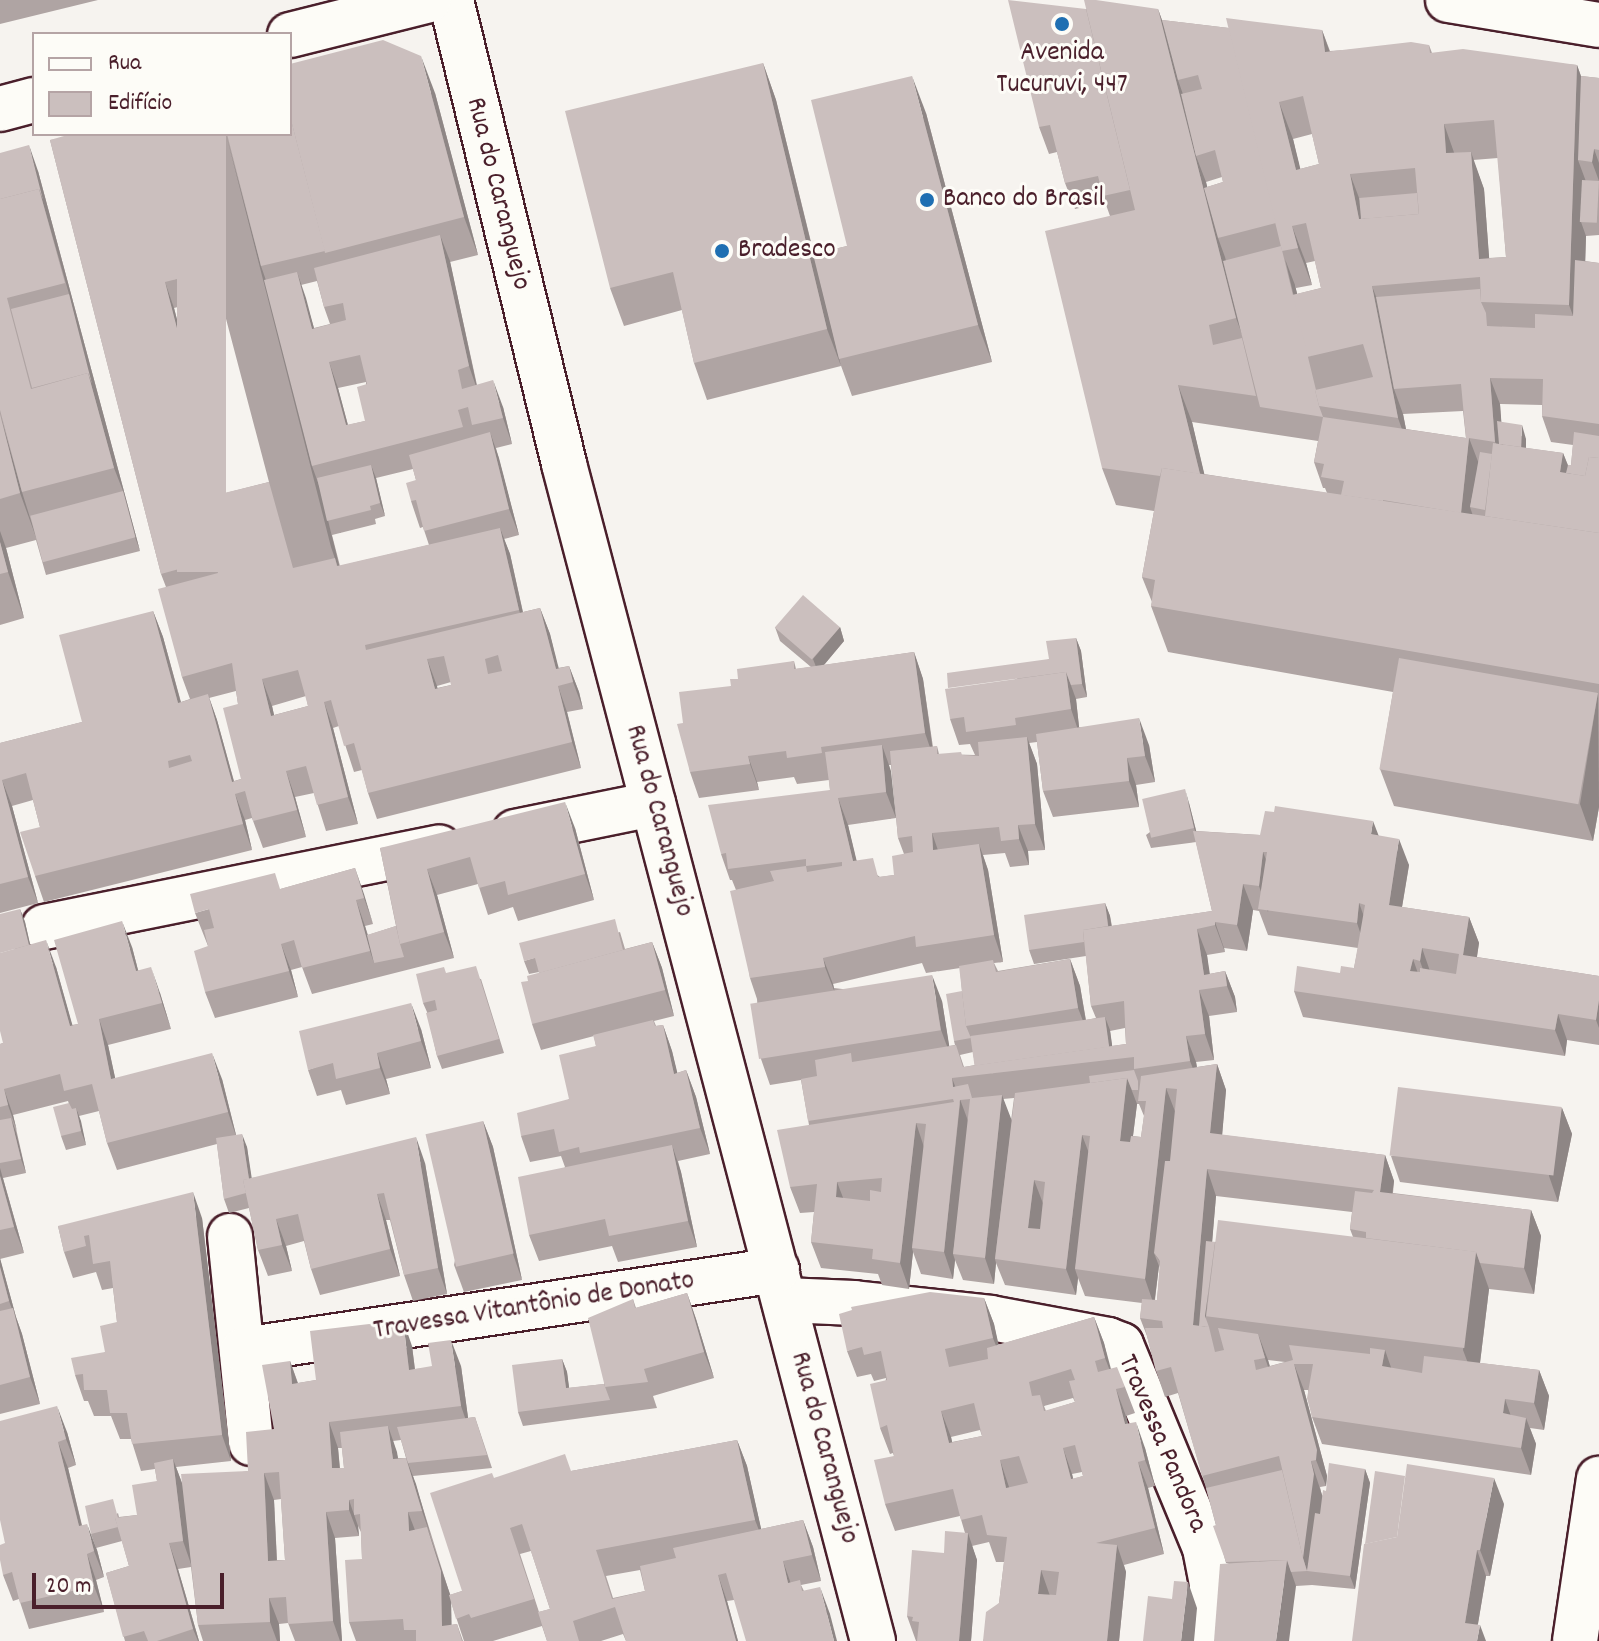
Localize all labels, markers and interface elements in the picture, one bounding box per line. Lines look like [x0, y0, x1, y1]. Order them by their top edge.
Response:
marker: Avenida Tucuruvi, 447 [1053, 15, 1071, 33]
legend [32, 32, 292, 136]
place label: Avenida Tucuruvi, 447 [996, 37, 1128, 103]
text: Rua [108, 47, 141, 81]
text: Edifício [108, 87, 172, 121]
street label: Rua do Caranguejo [457, 94, 537, 294]
place label: Banco do Brasil [943, 183, 1105, 217]
marker: Banco do Brasil [918, 191, 936, 209]
place label: Bradesco [738, 234, 836, 268]
marker: Bradesco [713, 242, 731, 260]
street label: Rua do Caranguejo [616, 721, 700, 921]
street label: Travessa Vitantônio de Donato [371, 1265, 697, 1349]
street label: Rua do Caranguejo [781, 1348, 865, 1548]
street label: Travessa Pandora [1108, 1350, 1214, 1538]
scale bar [36, 1557, 228, 1607]
text: 20 m [46, 1570, 92, 1604]

